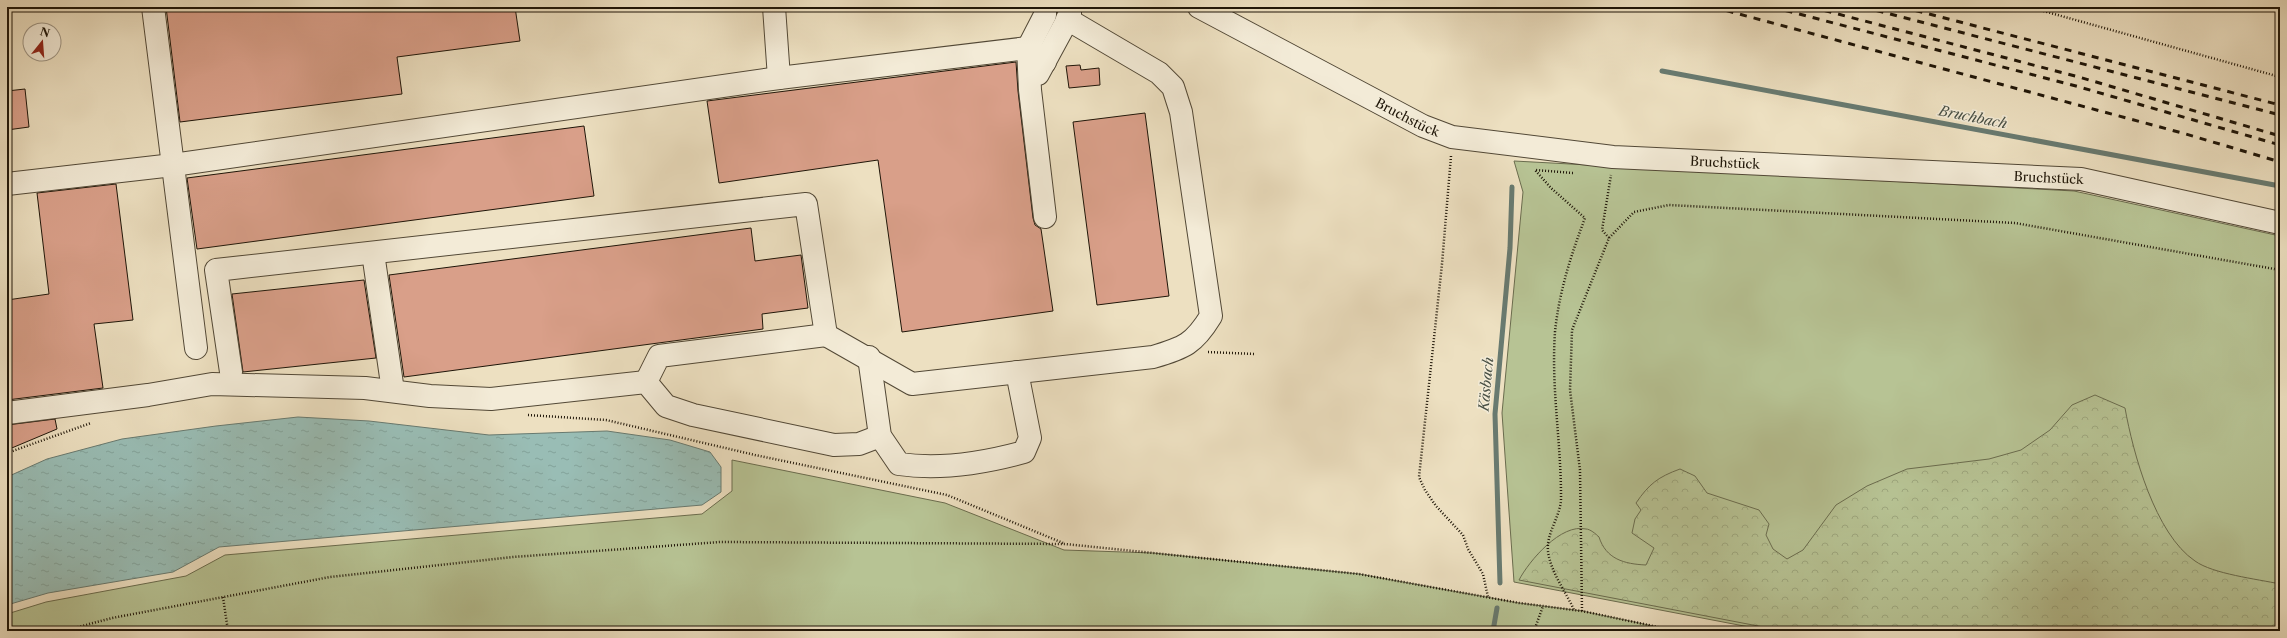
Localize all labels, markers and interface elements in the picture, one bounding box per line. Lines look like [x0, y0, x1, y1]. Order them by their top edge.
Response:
north arrow [22, 22, 62, 62]
text: N [38, 24, 52, 41]
street label: Bruchstück [1373, 94, 1442, 140]
water label: Bruchbach [1936, 101, 2009, 132]
street label: Bruchstück [1690, 153, 1761, 172]
street label: Bruchstück [2013, 168, 2084, 187]
water label: Käsbach [1475, 356, 1497, 413]

